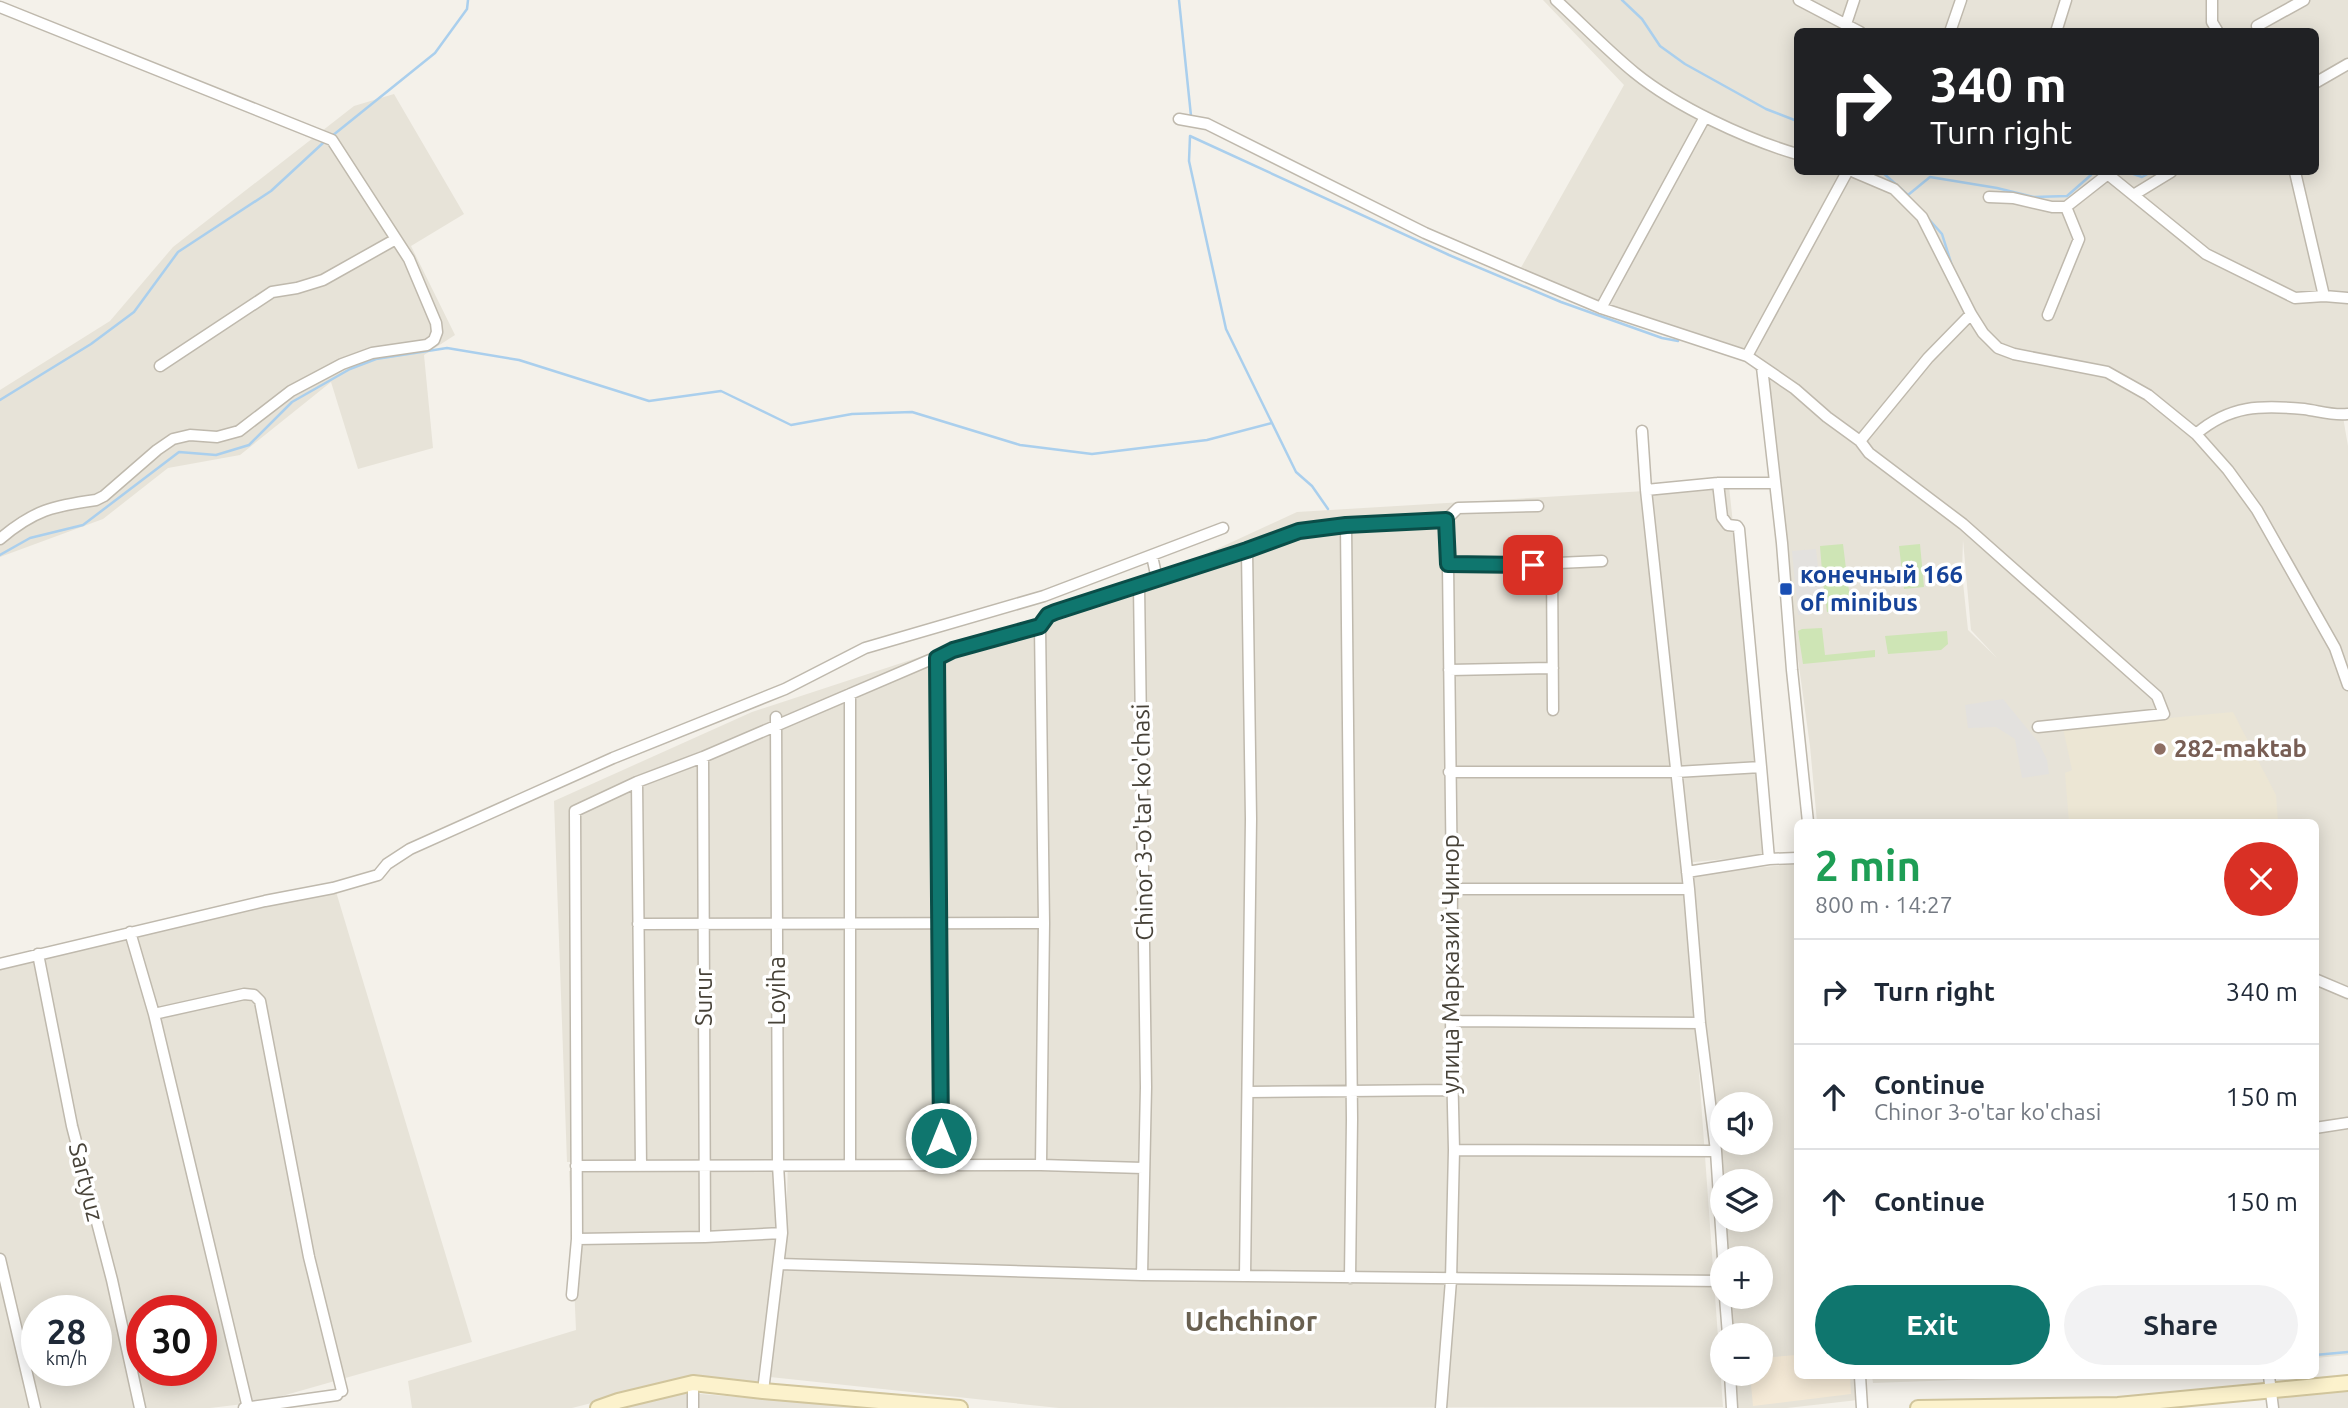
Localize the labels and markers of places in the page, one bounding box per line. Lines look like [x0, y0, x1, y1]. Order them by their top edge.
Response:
pin [1503, 535, 1563, 595]
place label: конечный 166 of minibus [1800, 561, 1963, 616]
marker: конечный 166 of minibus [1778, 581, 1794, 597]
place label: 282-maktab [2174, 735, 2307, 762]
marker: 282-maktab [2152, 741, 2168, 757]

